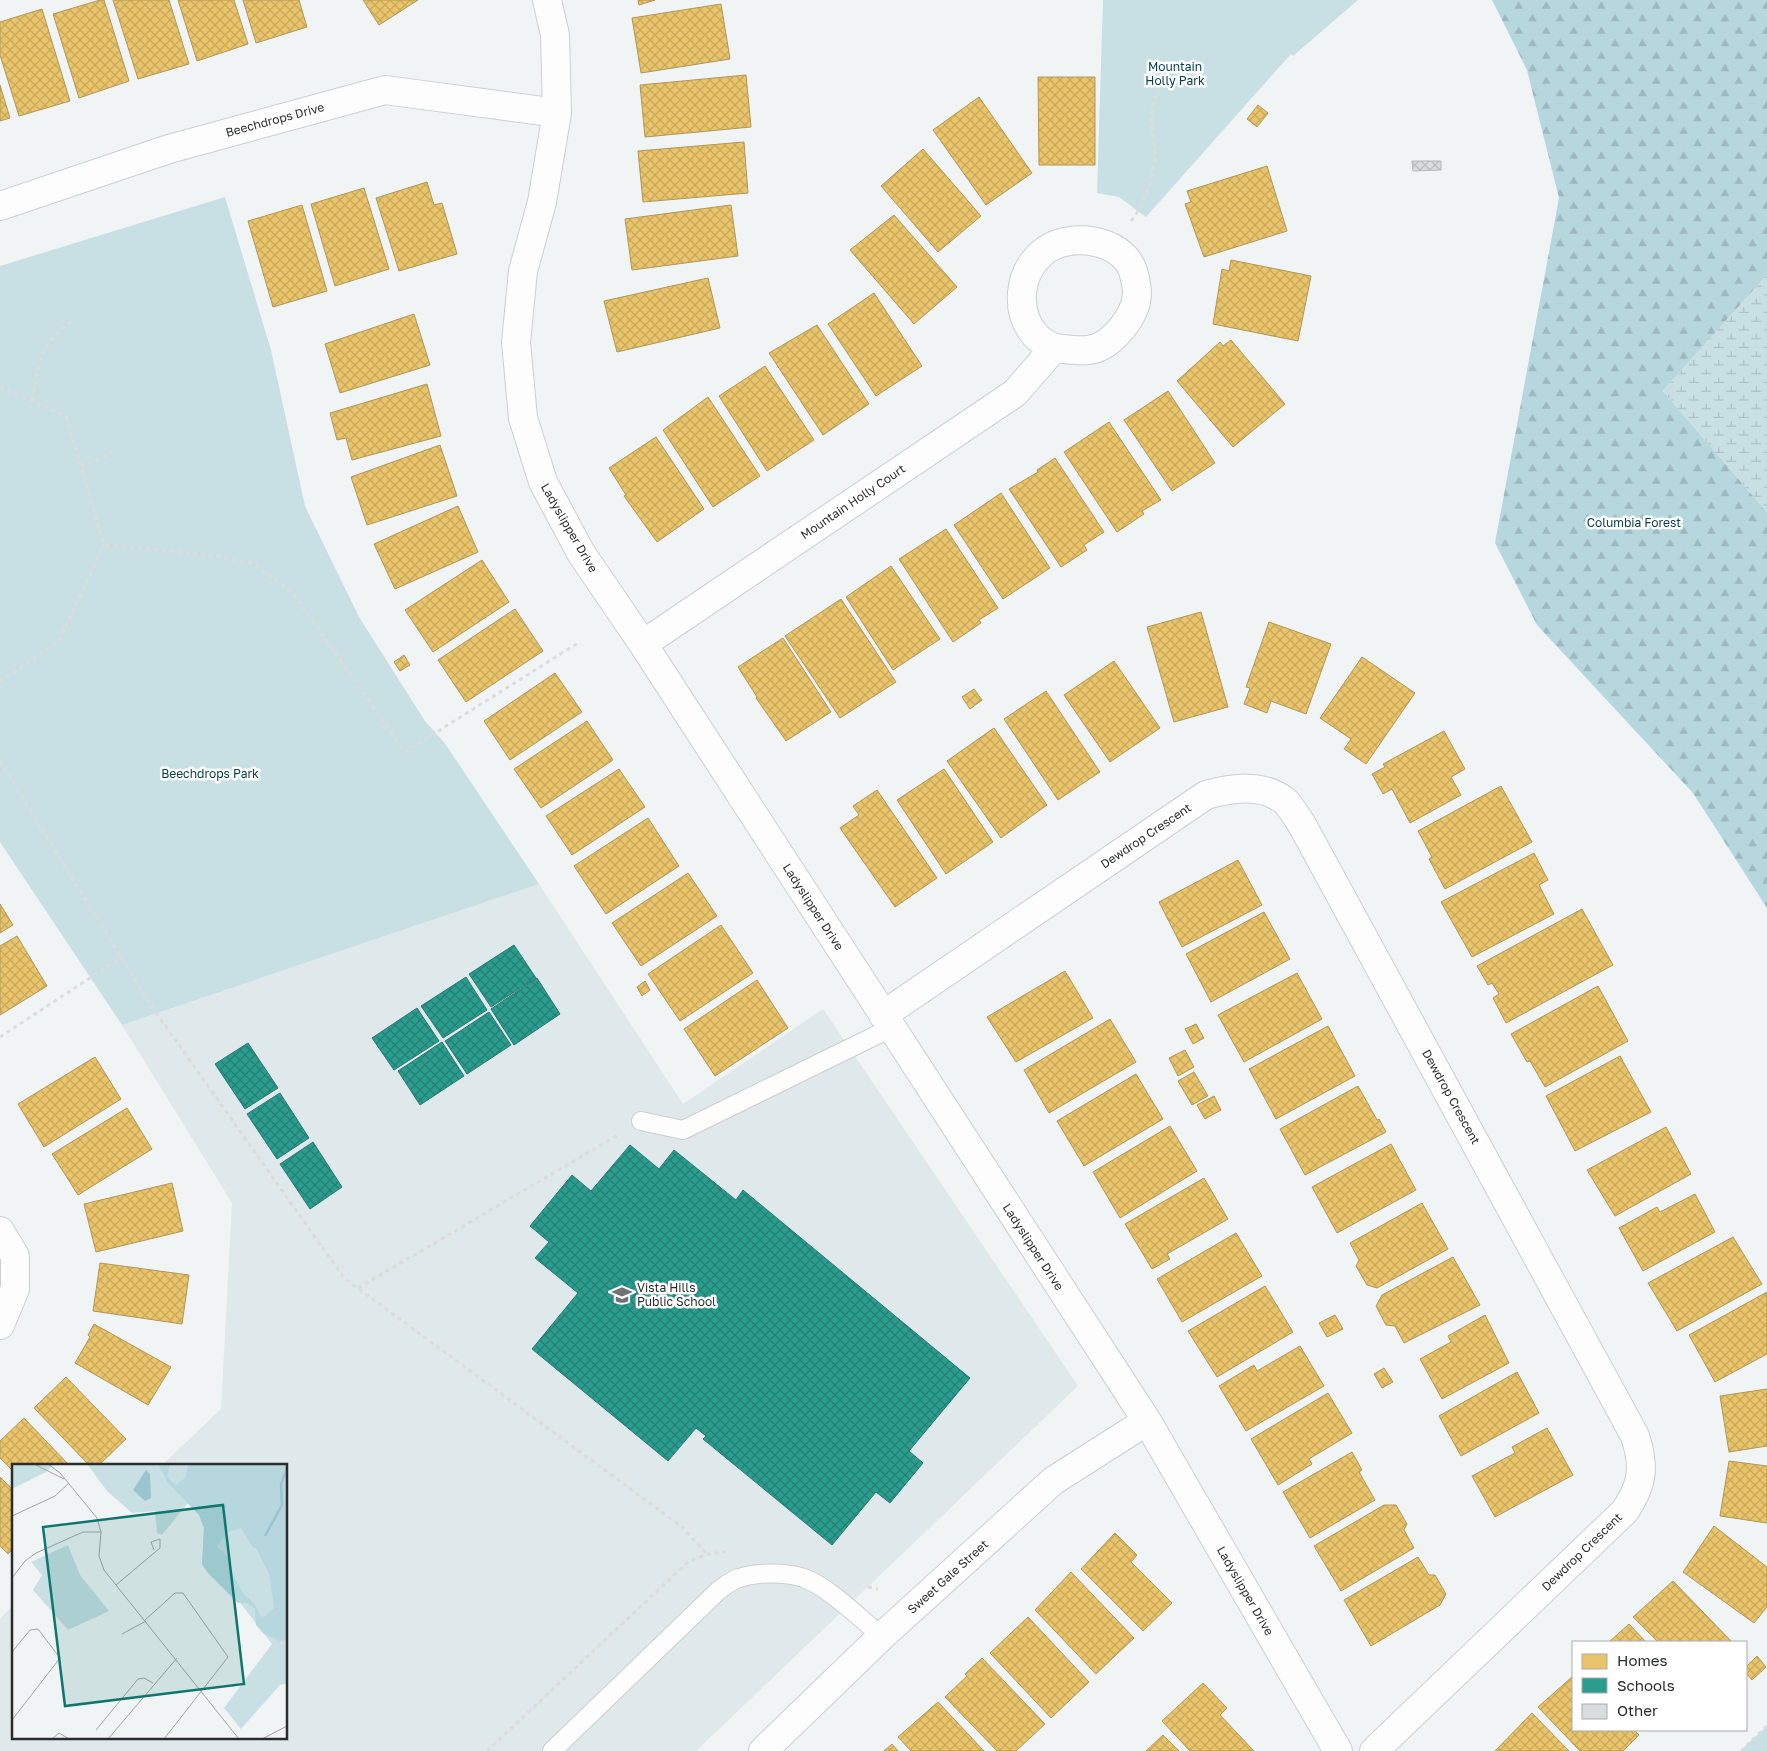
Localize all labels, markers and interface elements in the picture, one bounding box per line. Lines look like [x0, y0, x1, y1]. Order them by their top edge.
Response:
park label: Mountain Holly Park [1145, 59, 1205, 88]
street label: Beechdrops Drive [224, 99, 326, 140]
street label: Mountain Holly Court [798, 461, 908, 542]
street label: Ladyslipper Drive [538, 481, 601, 575]
park label: Columbia Forest [1587, 515, 1681, 530]
park label: Beechdrops Park [161, 766, 259, 781]
street label: Dewdrop Crescent [1098, 800, 1194, 871]
street label: Ladyslipper Drive [780, 861, 847, 953]
street label: Dewdrop Crescent [1419, 1047, 1484, 1147]
street label: Ladyslipper Drive [1000, 1201, 1067, 1293]
place label: Vista Hills Public School [637, 1280, 716, 1309]
school or university icon: Vista Hills Public School [611, 1284, 633, 1306]
inset map [12, 1464, 288, 1738]
street label: Dewdrop Crescent [1538, 1509, 1625, 1594]
street label: Sweet Gale Street [904, 1536, 991, 1617]
street label: Ladyslipper Drive [1214, 1544, 1277, 1638]
legend [1572, 1641, 1747, 1731]
text: Homes [1617, 1651, 1667, 1669]
text: Schools [1617, 1676, 1675, 1694]
text: Other [1617, 1701, 1658, 1719]

